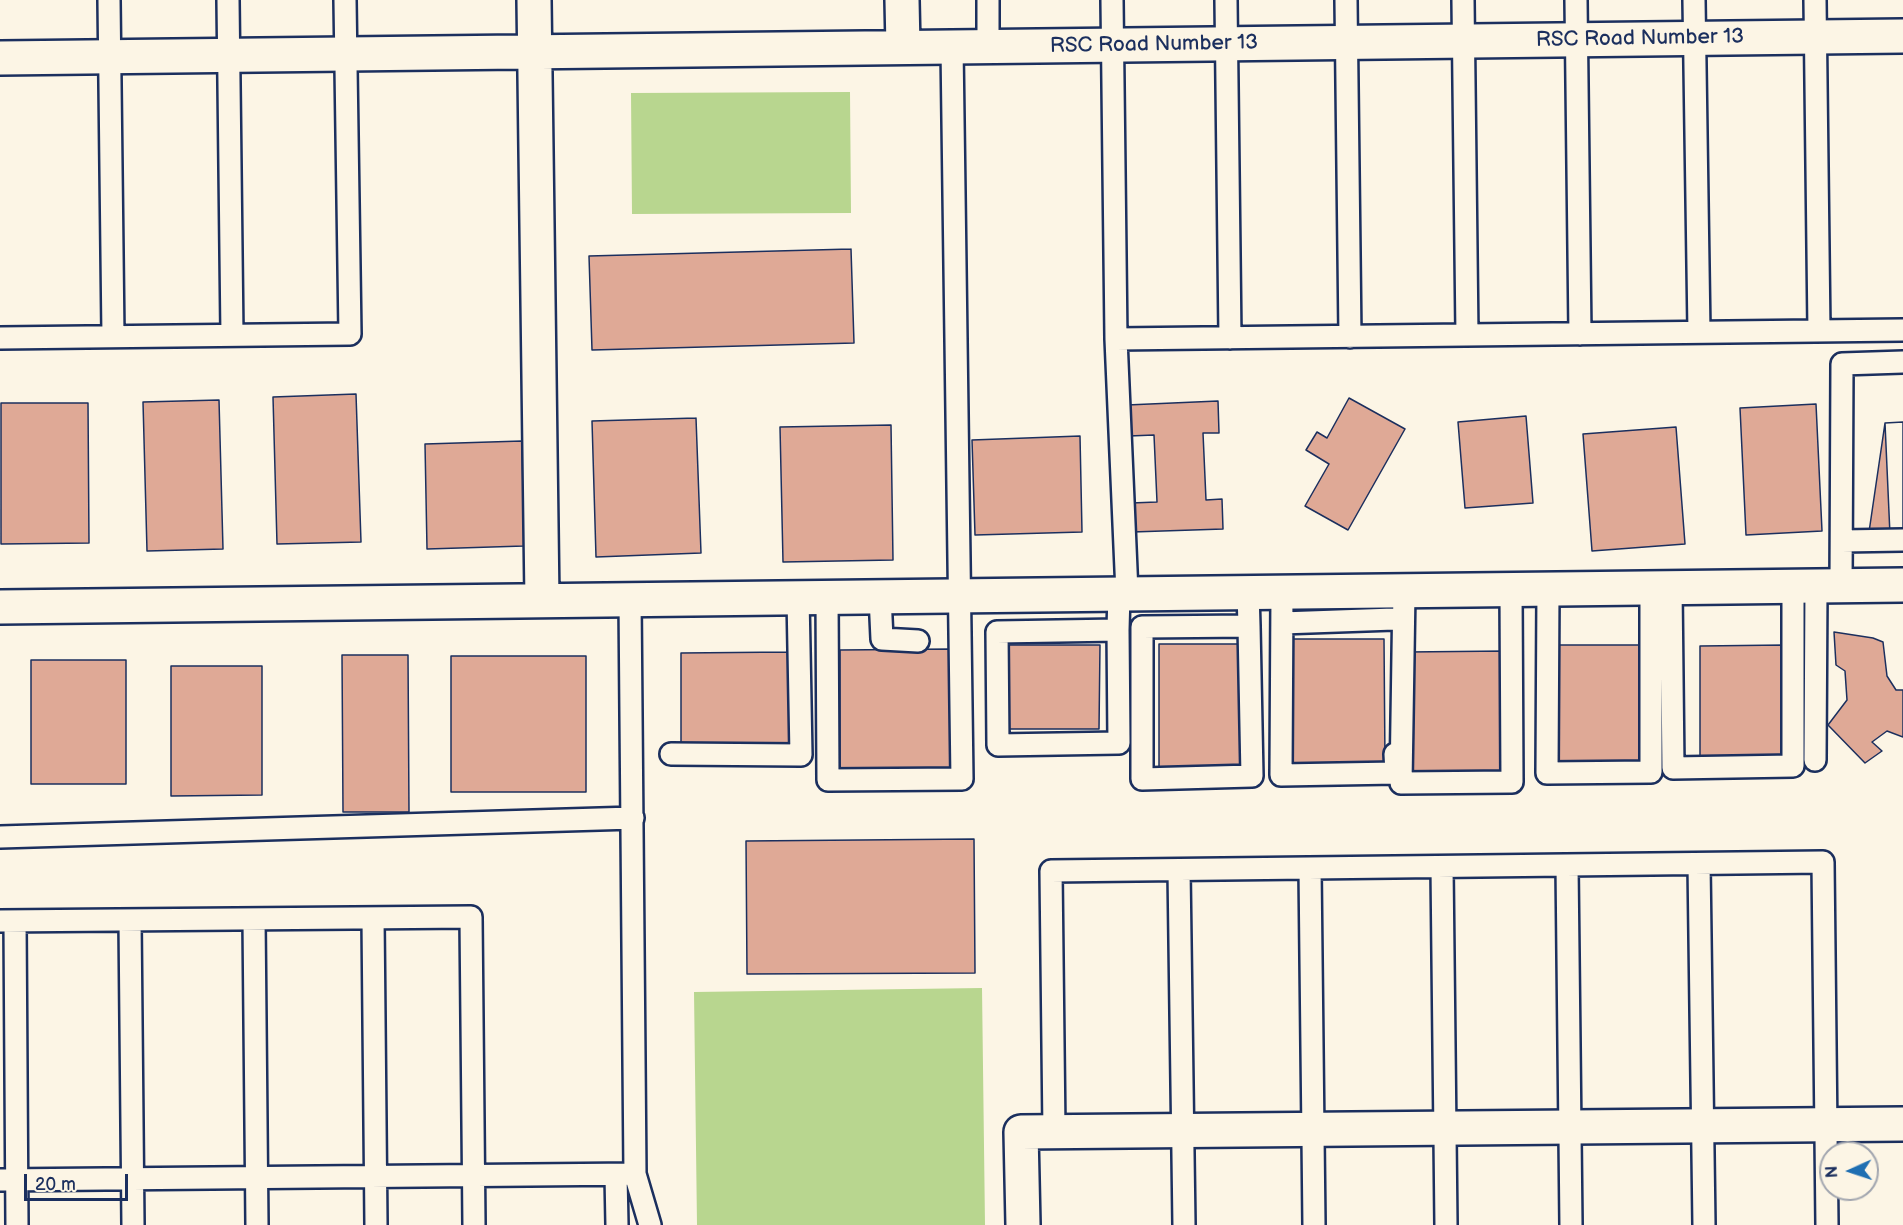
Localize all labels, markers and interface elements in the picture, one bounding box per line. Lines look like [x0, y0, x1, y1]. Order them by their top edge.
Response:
street label: RSC Road Number 13 [1536, 25, 1744, 53]
street label: RSC Road Number 13 [1050, 31, 1258, 59]
north arrow [1819, 1141, 1879, 1201]
scale bar [27, 1162, 130, 1200]
text: N [1823, 1165, 1842, 1178]
text: 20 m [35, 1174, 76, 1195]

